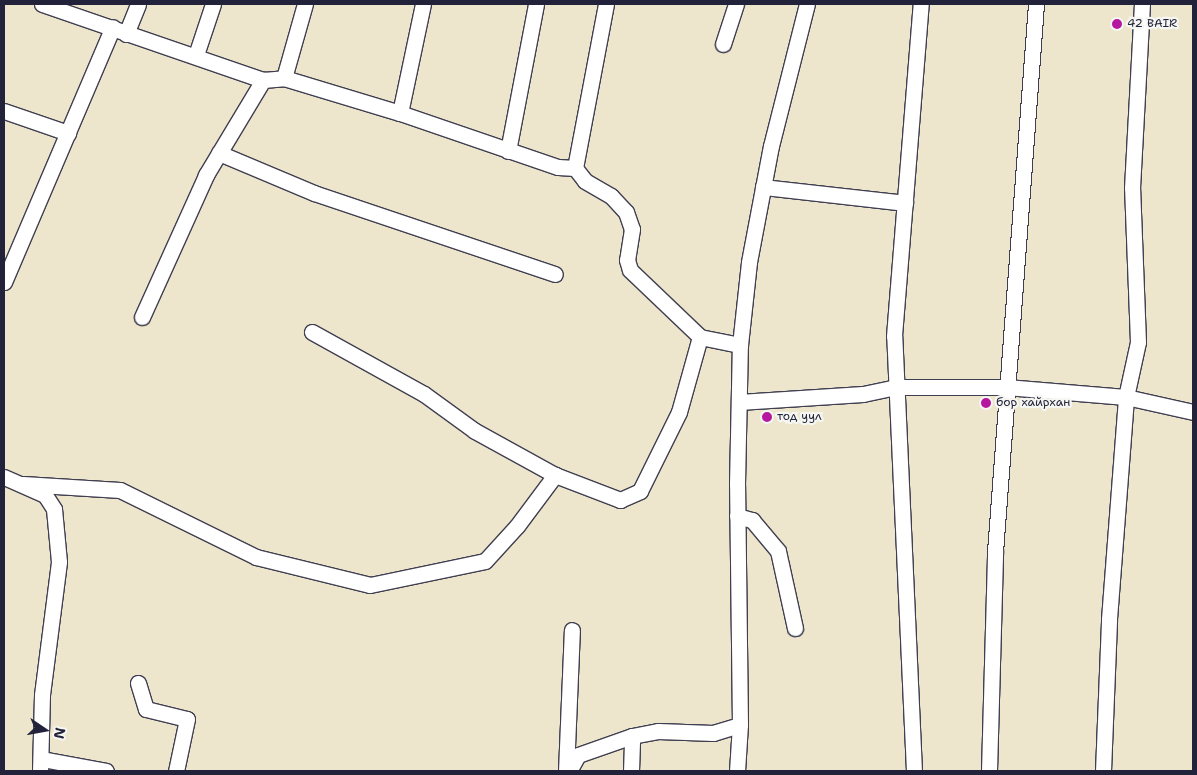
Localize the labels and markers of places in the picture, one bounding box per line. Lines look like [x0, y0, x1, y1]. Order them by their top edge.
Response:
place label: 42 BAIR [1127, 17, 1177, 31]
marker: 42 BAIR [1111, 18, 1123, 30]
place label: бор хайрхан [996, 396, 1070, 410]
marker: бор хайрхан [980, 397, 992, 409]
place label: тод уул [777, 410, 822, 424]
marker: тод уул [761, 411, 773, 423]

